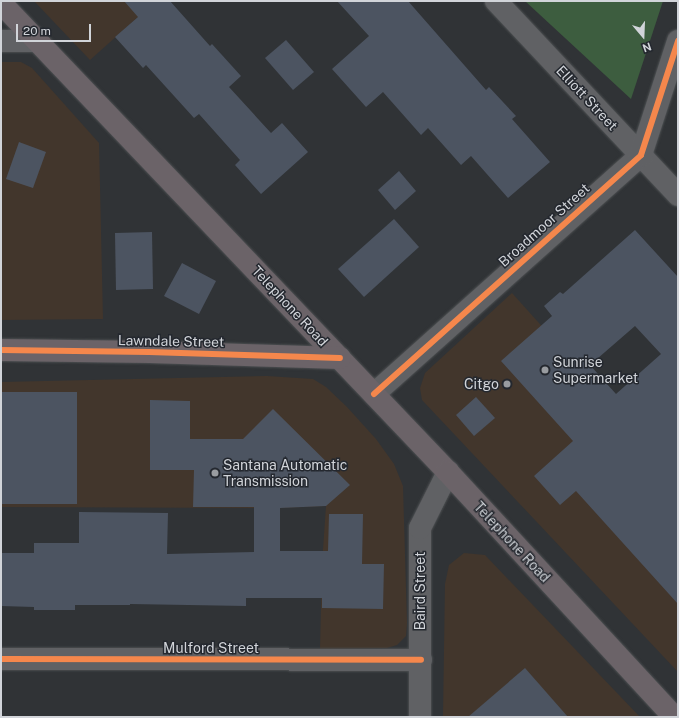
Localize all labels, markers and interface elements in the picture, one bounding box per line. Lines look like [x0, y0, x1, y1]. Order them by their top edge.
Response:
scale bar [18, 16, 93, 42]
north arrow [623, 16, 663, 56]
text: 20 m [23, 24, 51, 38]
text: N [641, 40, 653, 54]
street label: Elliott Street [553, 62, 621, 134]
street label: Broadmoor Street [495, 180, 593, 270]
street label: Telephone Road [248, 262, 332, 350]
street label: Lawndale Street [118, 332, 224, 350]
place label: Sunrise Supermarket [553, 354, 638, 386]
marker: Sunrise Supermarket [540, 365, 550, 375]
place label: Citgo [464, 376, 499, 392]
marker: Citgo [502, 379, 512, 389]
place label: Santana Automatic Transmission [223, 457, 347, 490]
marker: Santana Automatic Transmission [210, 468, 220, 478]
street label: Telephone Road [470, 498, 554, 586]
street label: Baird Street [412, 552, 428, 630]
street label: Mulford Street [163, 640, 259, 656]

